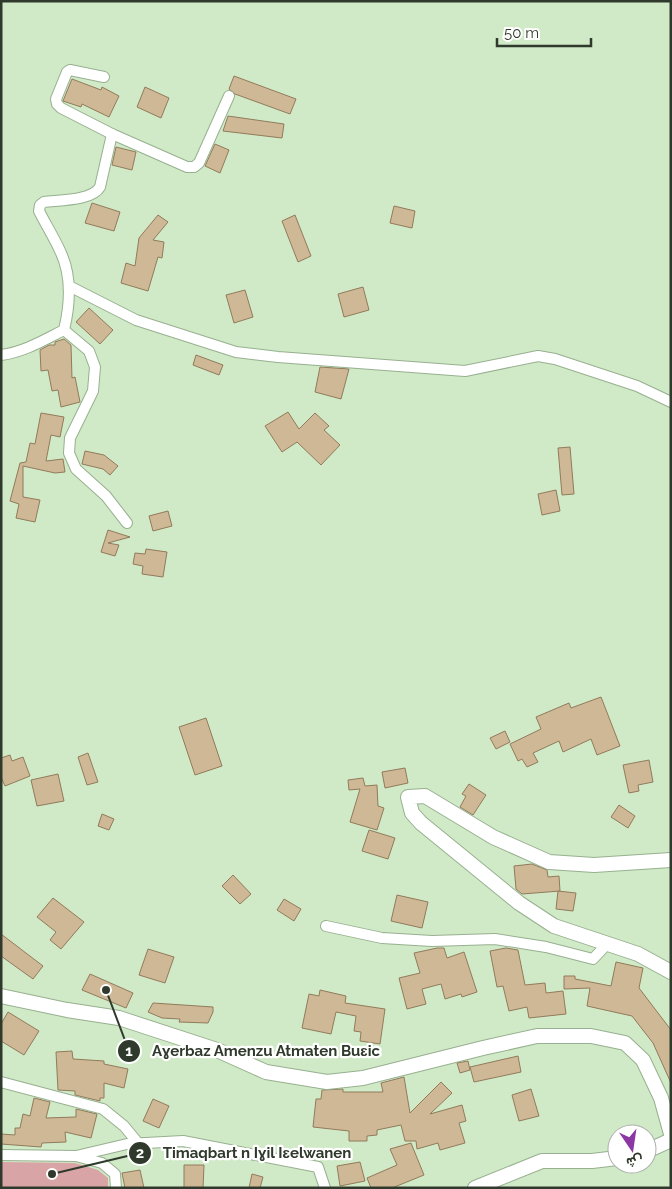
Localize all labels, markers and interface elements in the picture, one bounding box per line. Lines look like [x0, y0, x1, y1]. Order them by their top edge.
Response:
scale bar [497, 15, 591, 47]
text: 50 m [504, 24, 539, 42]
callout: Aɣerbaz Amenzu Atmaten Buɛic [117, 1036, 391, 1066]
text: 1 [125, 1042, 133, 1060]
text: Aɣerbaz Amenzu Atmaten Buɛic [152, 1042, 381, 1060]
north arrow [607, 1124, 657, 1174]
callout: Timaqbart n Iɣil Iɛelwanen [127, 1138, 362, 1168]
text: 2 [136, 1144, 144, 1162]
text: Timaqbart n Iɣil Iɛelwanen [163, 1144, 351, 1162]
text: ش [625, 1151, 645, 1171]

